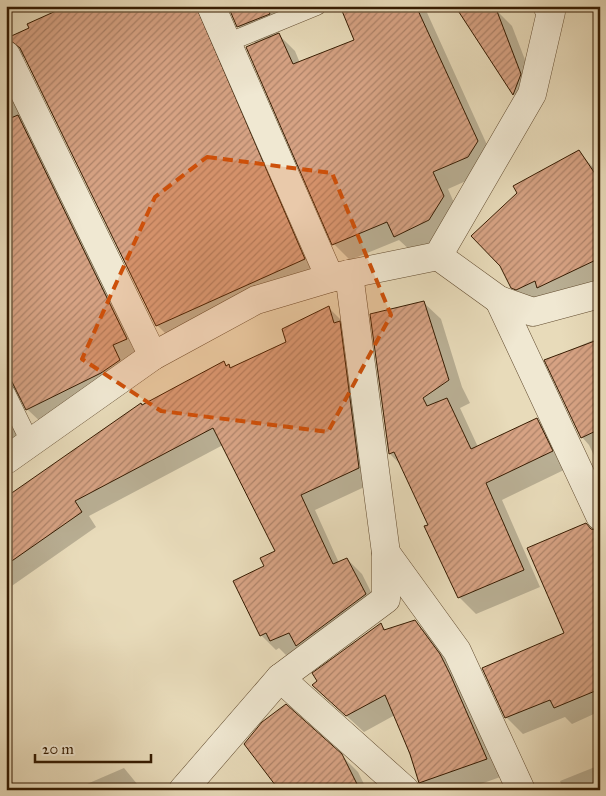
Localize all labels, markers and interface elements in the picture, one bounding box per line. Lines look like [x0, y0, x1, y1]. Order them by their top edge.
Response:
scale bar [35, 731, 151, 763]
text: 20 m [42, 740, 74, 758]

